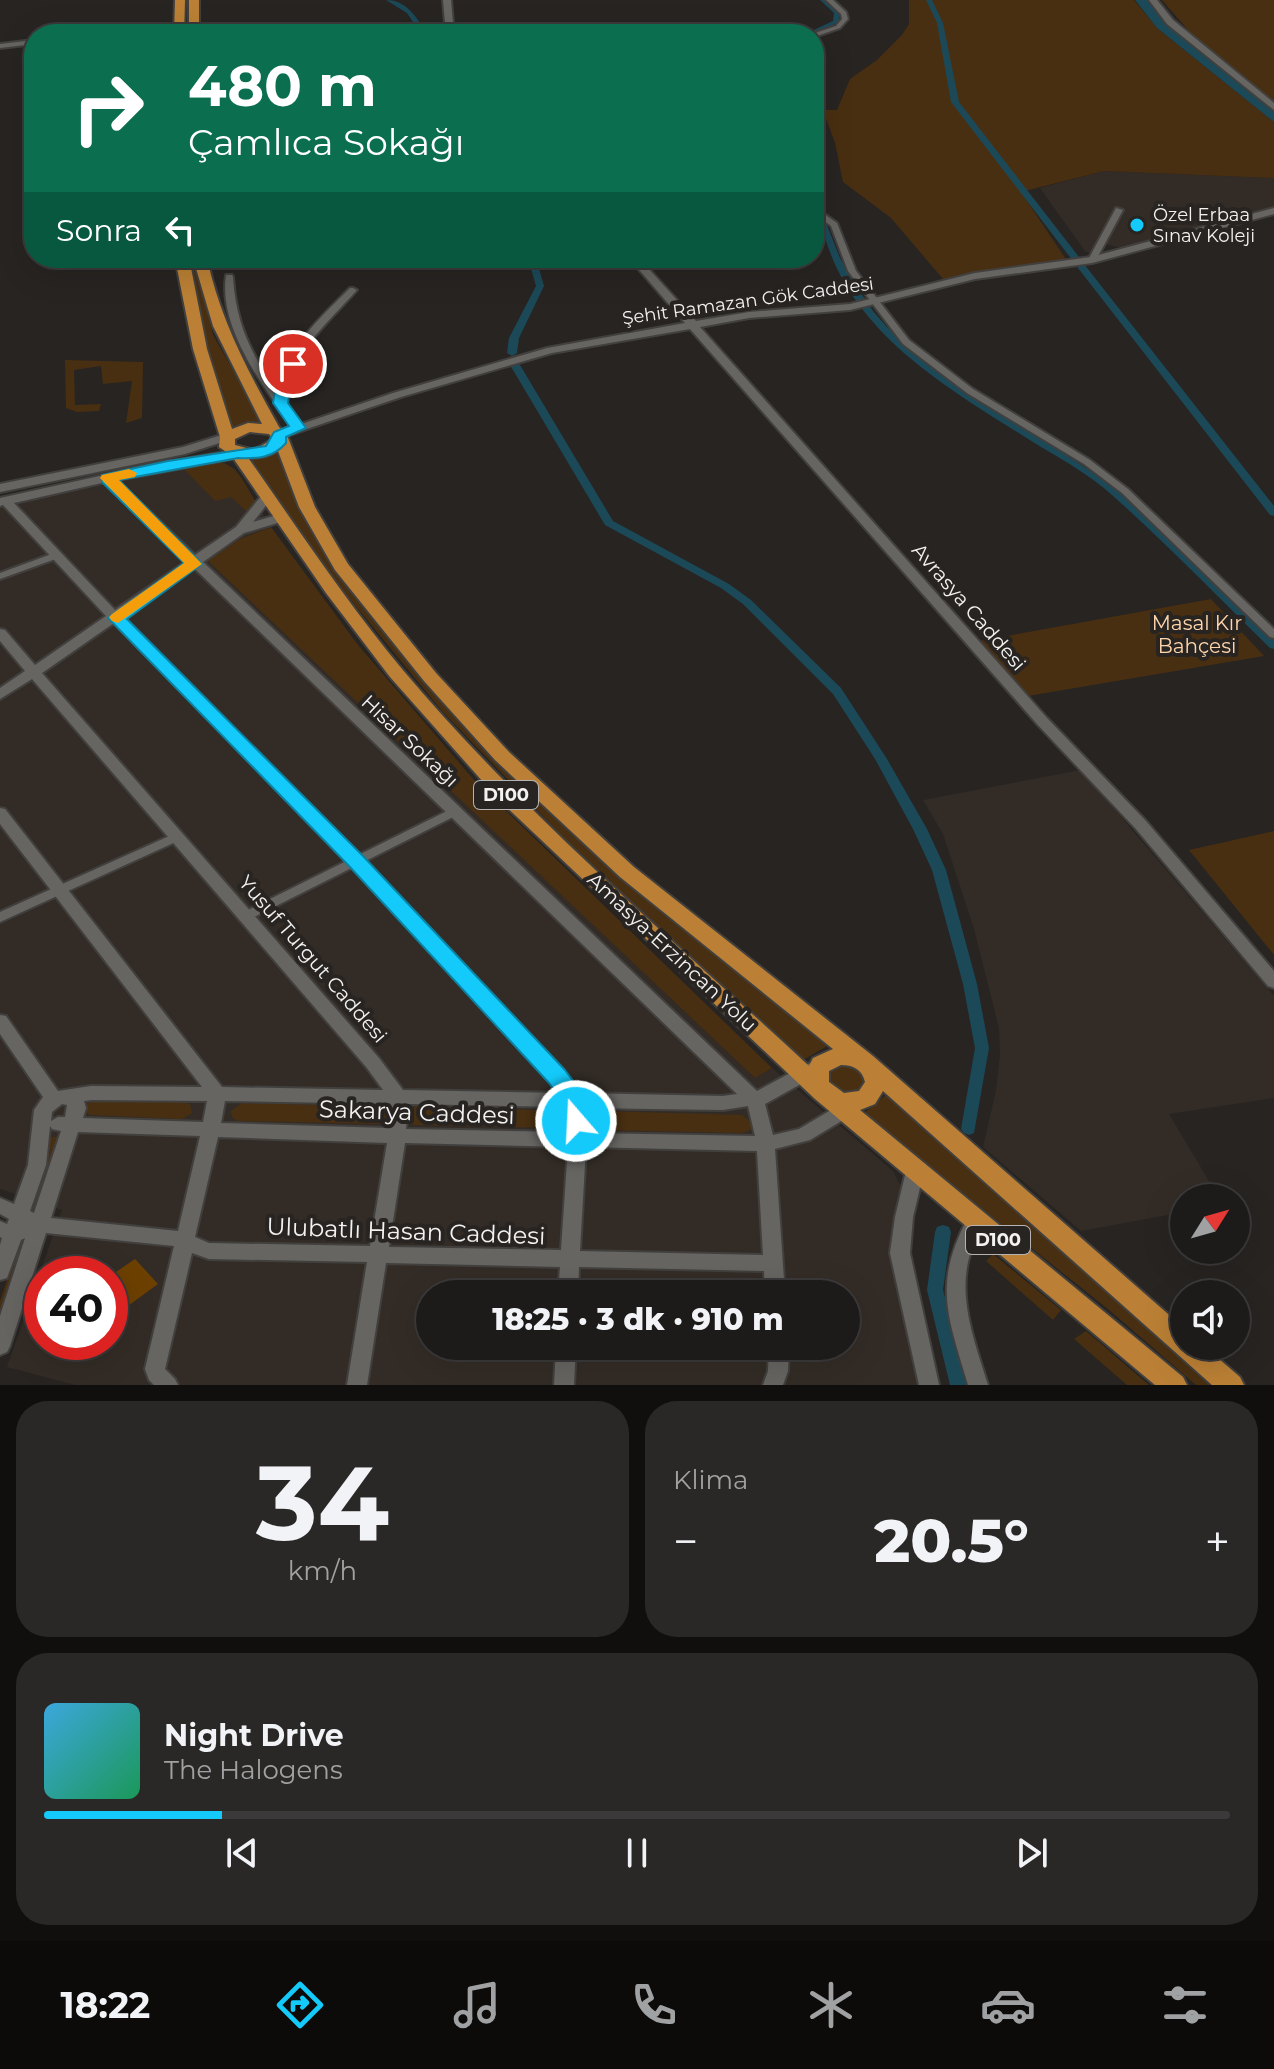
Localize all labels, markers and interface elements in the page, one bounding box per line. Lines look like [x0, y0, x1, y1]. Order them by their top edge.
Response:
text: 480 m [188, 52, 377, 120]
icon: right [56, 56, 160, 160]
text: Çamlıca Sokağı [188, 120, 464, 164]
place label: Özel Erbaa Sınav Koleji [1153, 204, 1255, 247]
icon: left [158, 208, 202, 252]
text: Sonra [56, 212, 142, 249]
marker: Özel Erbaa Sınav Koleji [1128, 216, 1146, 234]
street label: Şehit Ramazan Gök Caddesi [621, 272, 875, 330]
pin [259, 330, 327, 398]
icon: arrive [271, 342, 315, 386]
street label: Avrasya Caddesi [907, 538, 1031, 676]
park label: Masal Kır Bahçesi [1152, 611, 1242, 658]
street label: Hisar Sokağı [356, 690, 464, 792]
road number: D100 [474, 781, 538, 809]
street label: Amasya-Erzincan Yolu [583, 867, 761, 1037]
street label: Yusuf Turgut Caddesi [234, 870, 392, 1048]
position arrow [534, 1079, 618, 1163]
street label: Sakarya Caddesi [319, 1094, 515, 1130]
north arrow [1170, 1184, 1250, 1264]
map controls [1170, 1184, 1250, 1360]
street label: Ulubatlı Hasan Caddesi [266, 1212, 546, 1250]
road number: D100 [966, 1226, 1030, 1254]
speed limit sign: 40 [24, 1256, 128, 1360]
button: sound [1170, 1280, 1250, 1360]
text: 18:25 · 3 dk · 910 m [492, 1301, 784, 1338]
text: 34 [256, 1439, 389, 1566]
text: Klima [673, 1464, 748, 1496]
text: 20.5° [874, 1504, 1029, 1577]
text: − [673, 1514, 698, 1568]
text: + [1205, 1514, 1230, 1568]
text: km/h [288, 1555, 357, 1587]
text: Night Drive [164, 1717, 344, 1754]
text: The Halogens [164, 1754, 343, 1786]
icon: previous [220, 1831, 264, 1875]
icon: pause [615, 1831, 659, 1875]
icon: next [1010, 1831, 1054, 1875]
icon: directions [272, 1977, 328, 2033]
icon: music [449, 1977, 505, 2033]
icon: phone [626, 1977, 682, 2033]
icon: climate [803, 1977, 859, 2033]
icon: car [980, 1977, 1036, 2033]
icon: filters [1157, 1977, 1213, 2033]
text: 18:22 [61, 1983, 150, 2027]

